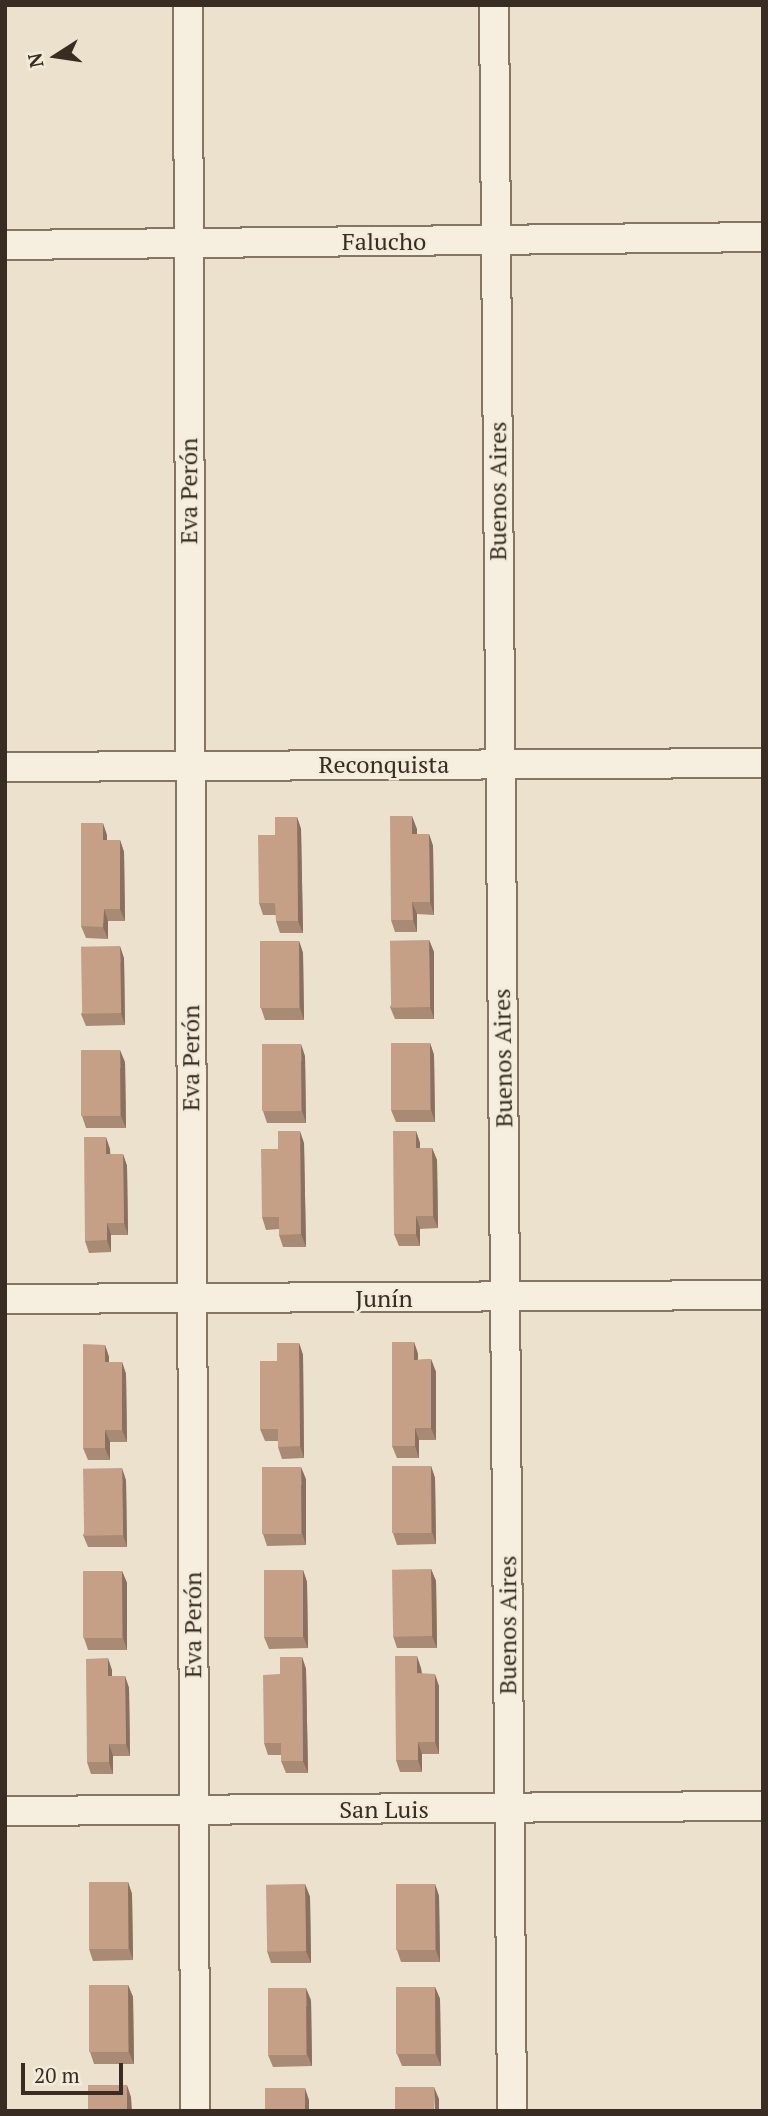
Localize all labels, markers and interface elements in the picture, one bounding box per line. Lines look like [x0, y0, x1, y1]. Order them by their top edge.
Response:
north arrow [21, 21, 91, 91]
text: N [21, 51, 49, 70]
street label: Falucho [342, 228, 426, 256]
street label: Buenos Aires [484, 421, 512, 561]
street label: Eva Perón [175, 438, 203, 544]
street label: Reconquista [319, 751, 449, 779]
street label: Buenos Aires [487, 988, 519, 1128]
street label: Eva Perón [177, 1005, 205, 1111]
street label: Junín [355, 1285, 413, 1313]
street label: Buenos Aires [494, 1555, 522, 1695]
street label: Eva Perón [179, 1572, 207, 1678]
street label: San Luis [339, 1796, 429, 1824]
scale bar [24, 2050, 126, 2094]
text: 20 m [34, 2061, 80, 2089]

